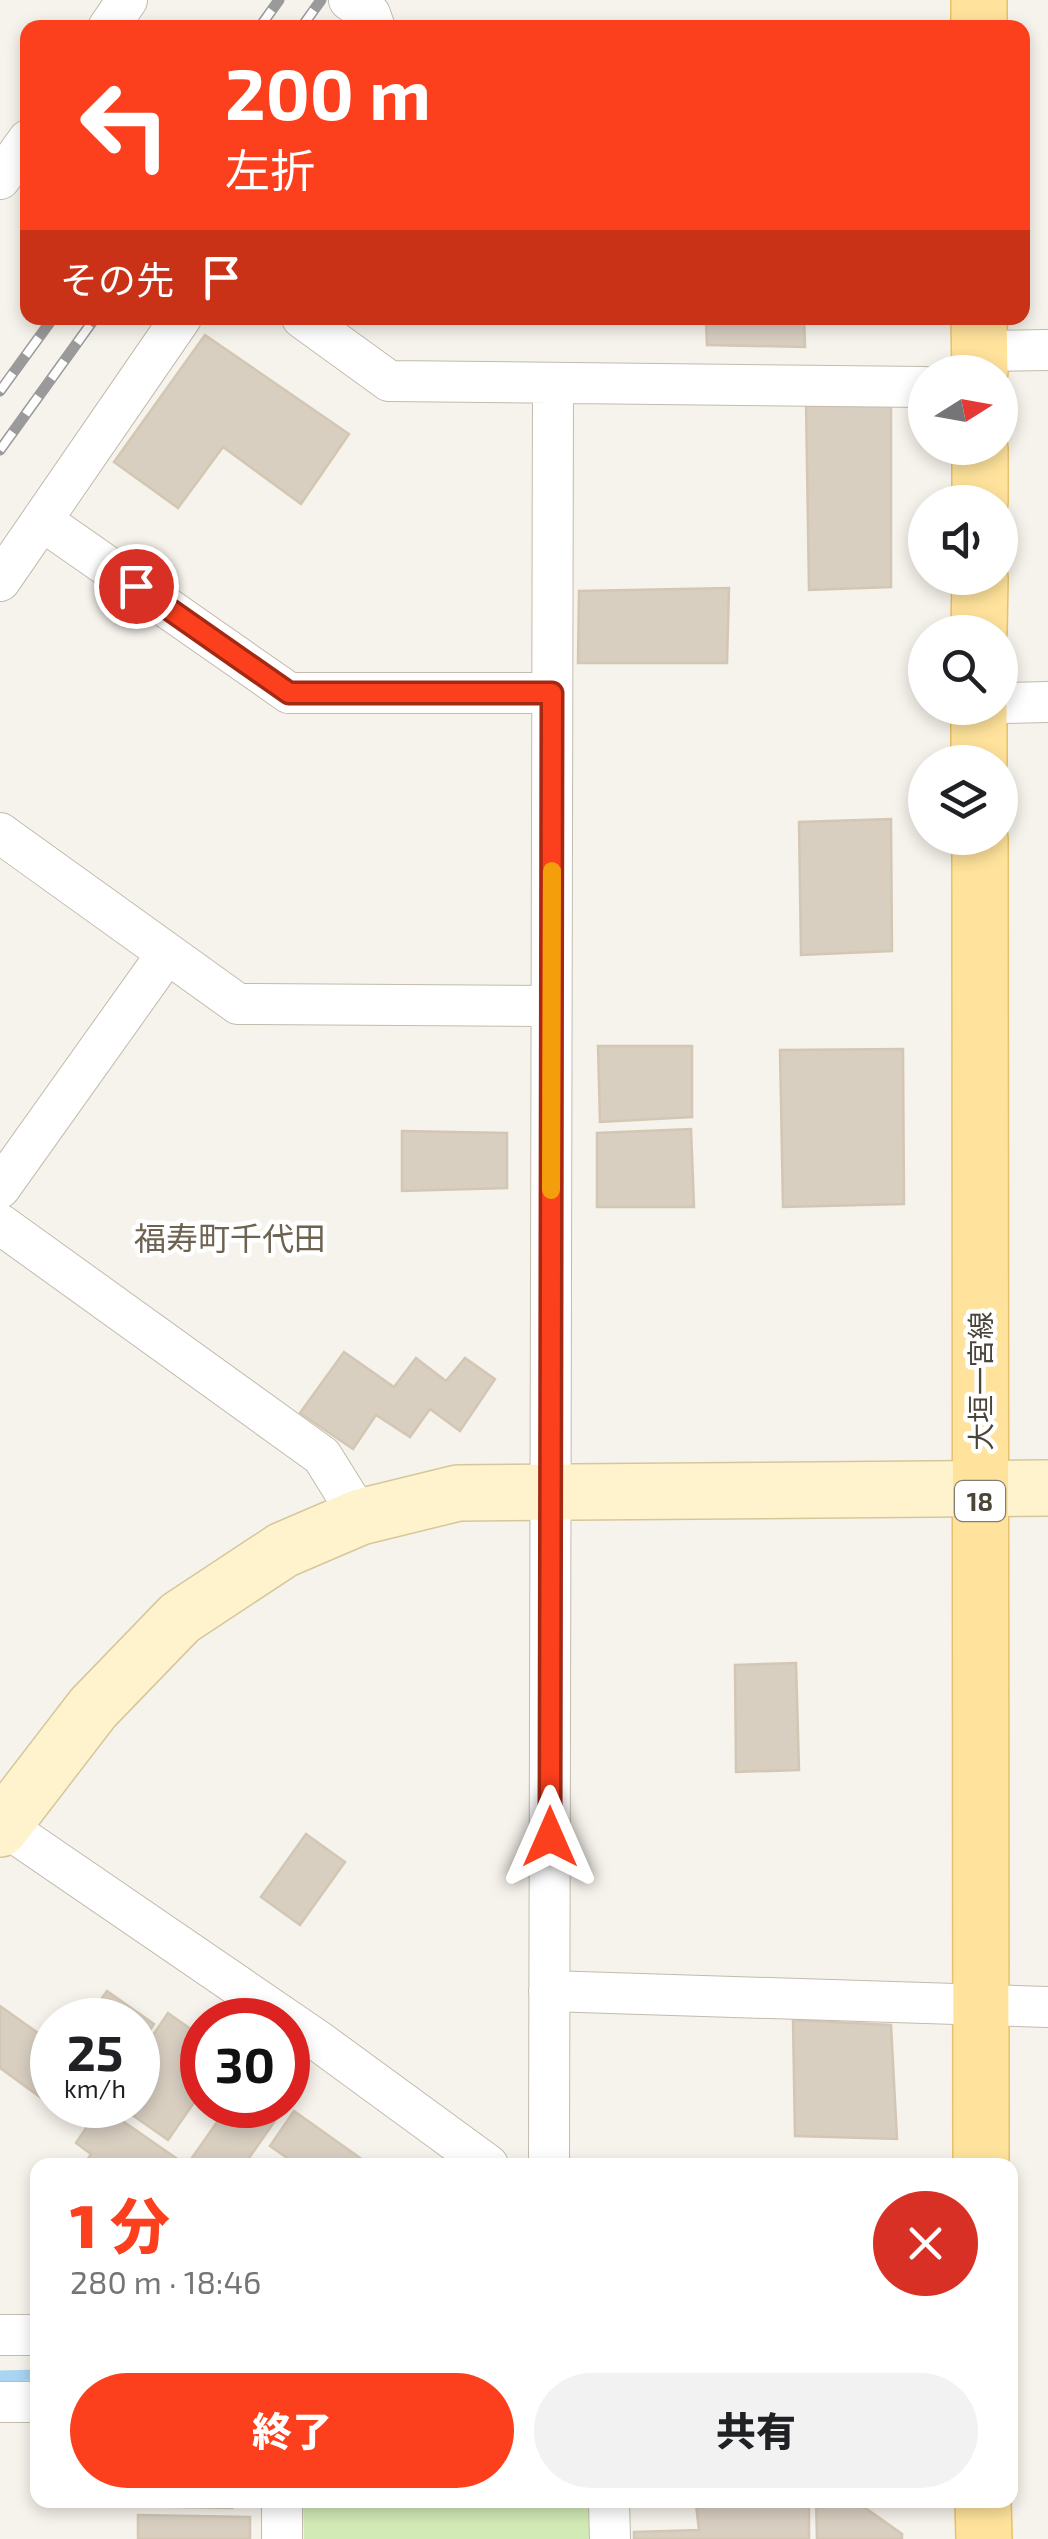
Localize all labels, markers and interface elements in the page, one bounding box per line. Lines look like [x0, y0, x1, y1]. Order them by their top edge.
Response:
text: 200 m [225, 50, 431, 134]
icon: left [60, 60, 190, 190]
text: 左折 [225, 142, 315, 196]
icon: arrive [194, 250, 249, 305]
text: その先 [60, 256, 174, 302]
north arrow [908, 355, 1018, 465]
map controls [908, 355, 1018, 855]
button: sound [908, 485, 1018, 595]
pin [94, 544, 179, 629]
icon: arrive [109, 559, 164, 614]
button: search [908, 615, 1018, 725]
button: layers [908, 745, 1018, 855]
district label: 福寿町千代田 [134, 1218, 326, 1256]
street label: 大垣一宮線 [963, 1311, 997, 1451]
road number: 18 [955, 1481, 1005, 1521]
position arrow [498, 1785, 602, 1889]
speed limit sign: 30 [180, 1998, 310, 2128]
text: 25 [67, 2021, 123, 2081]
text: km/h [64, 2073, 126, 2103]
text: 1 分 [70, 2188, 170, 2260]
button: close [873, 2191, 978, 2296]
text: 280 m · 18:46 [70, 2262, 261, 2300]
button: 終了 [70, 2373, 514, 2488]
button: 共有 [534, 2373, 978, 2488]

